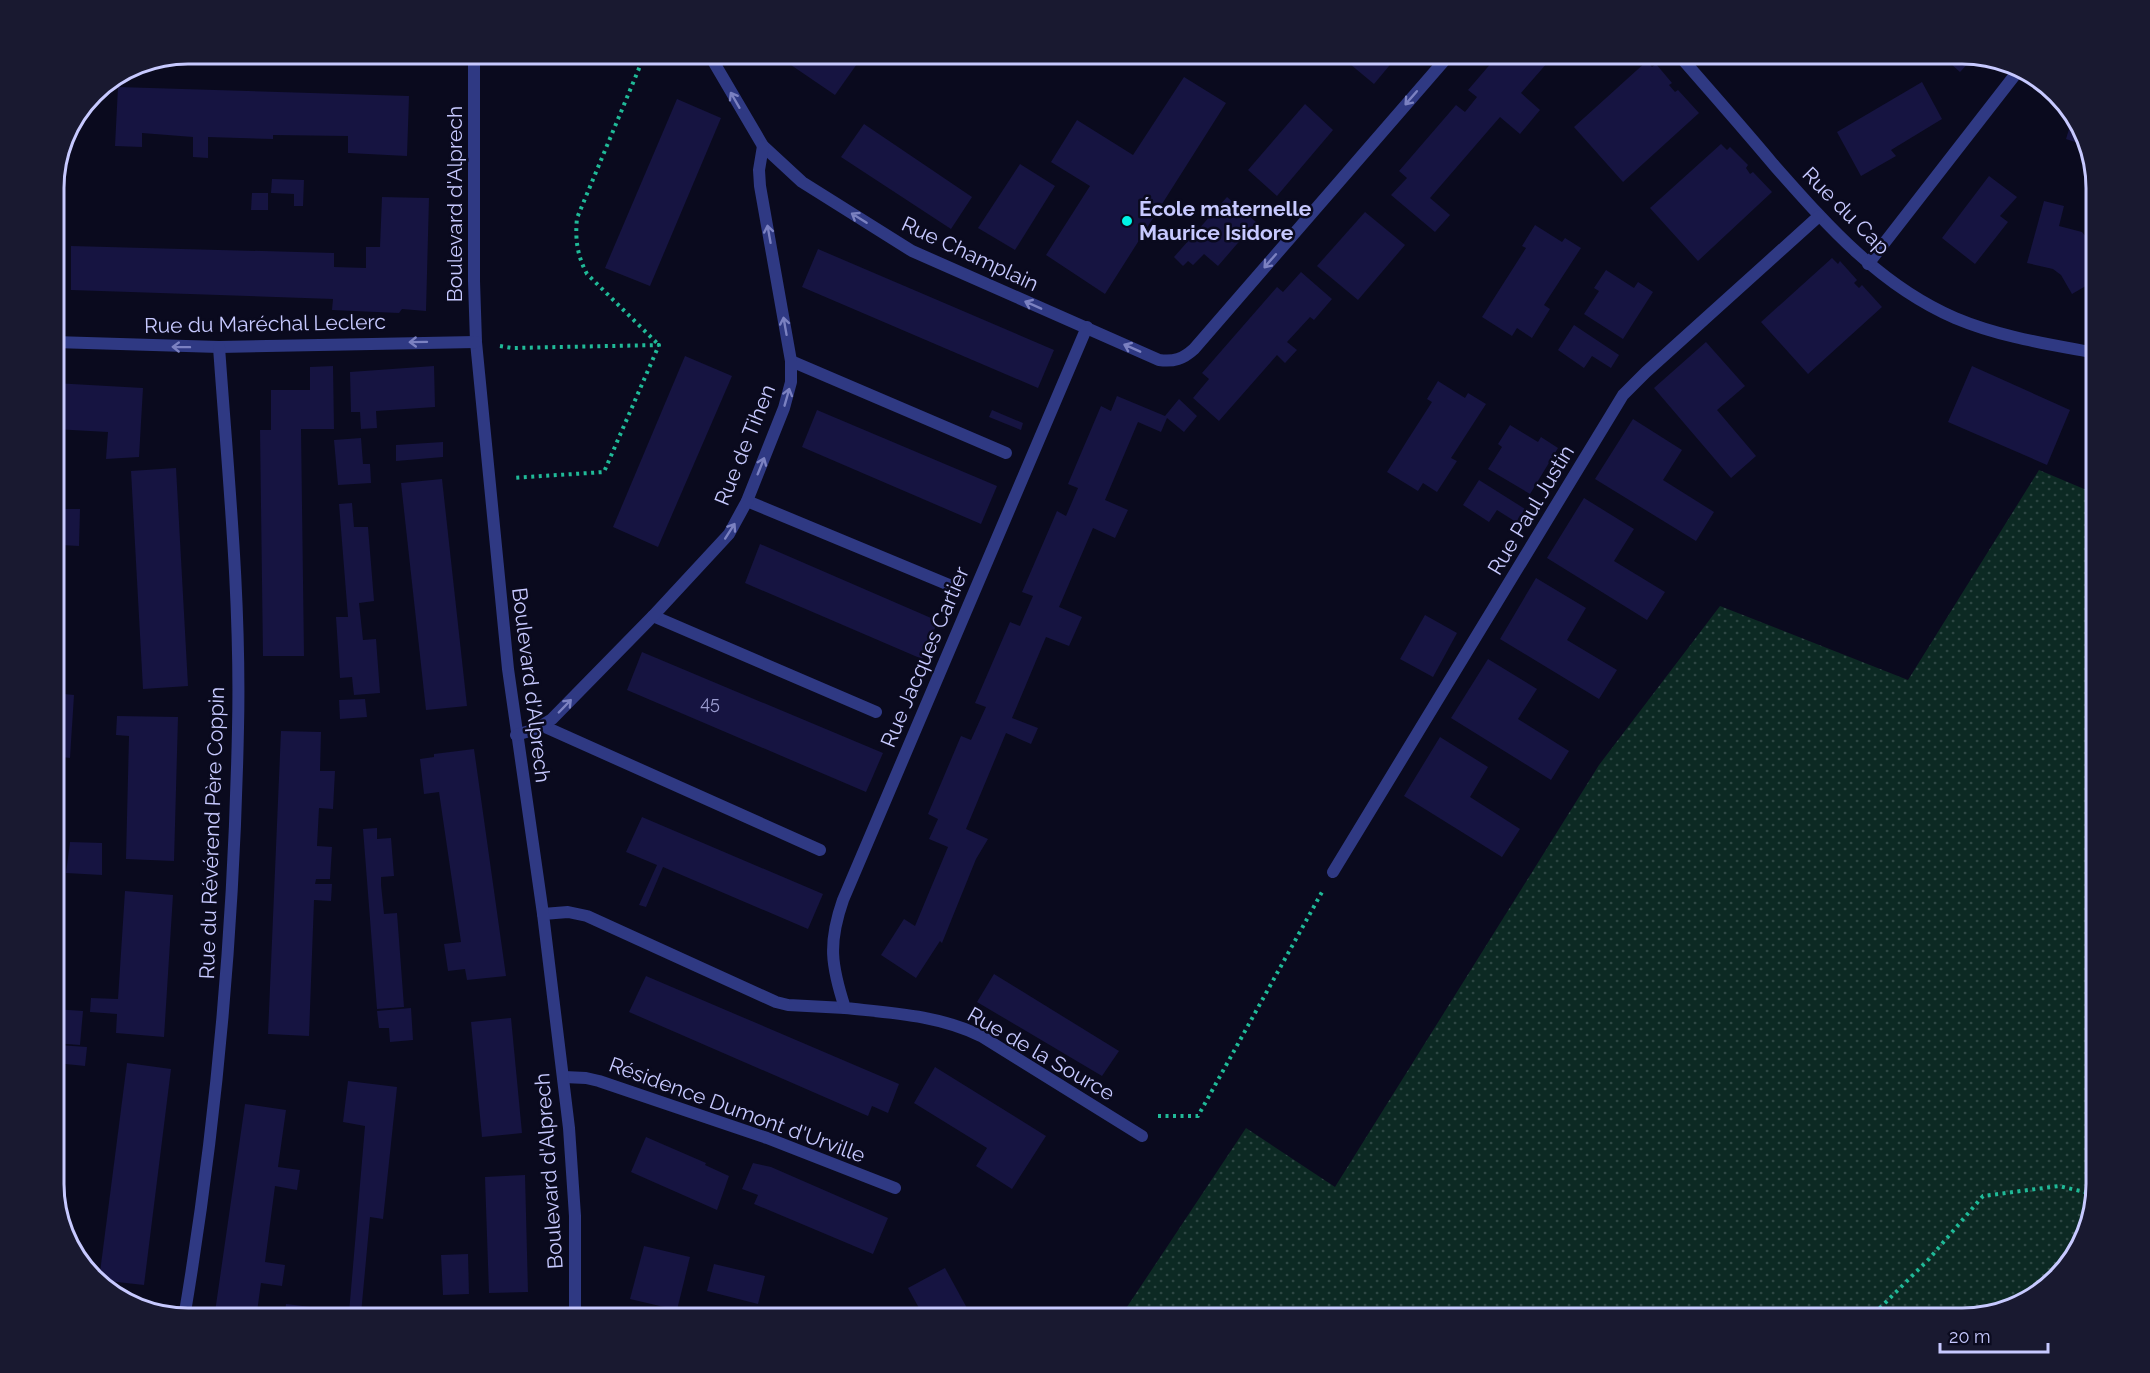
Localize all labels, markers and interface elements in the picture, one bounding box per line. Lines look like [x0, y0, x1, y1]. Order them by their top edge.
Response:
one-way arrow [1404, 90, 1418, 105]
one-way arrow [729, 92, 741, 109]
street label: Boulevard d'Alprech [442, 106, 467, 302]
street label: Rue du Cap [1797, 162, 1895, 260]
place label: École maternelle Maurice Isidore [1139, 196, 1312, 245]
street label: Rue Champlain [898, 211, 1043, 296]
one-way arrow [851, 212, 868, 224]
marker: École maternelle Maurice Isidore [1120, 214, 1134, 228]
one-way arrow [763, 224, 774, 244]
one-way arrow [1263, 254, 1277, 269]
one-way arrow [1024, 299, 1043, 310]
street label: Rue du Maréchal Leclerc [144, 309, 386, 338]
one-way arrow [779, 317, 790, 336]
one-way arrow [408, 336, 428, 348]
one-way arrow [172, 341, 192, 352]
one-way arrow [1124, 341, 1142, 353]
street label: Rue de Tihen [709, 381, 780, 509]
one-way arrow [782, 388, 793, 407]
street label: Rue Paul Justin [1482, 440, 1579, 579]
one-way arrow [756, 458, 767, 476]
one-way arrow [724, 523, 736, 540]
street label: Rue Jacques Cartier [875, 562, 974, 751]
street label: Boulevard d'Alprech [507, 586, 556, 784]
street label: Rue du Révérend Père Coppin [194, 686, 229, 980]
house number: 45 [700, 692, 720, 713]
one-way arrow [558, 699, 572, 714]
street label: Rue de la Source [963, 1001, 1119, 1106]
street label: Résidence Dumont d'Urville [606, 1051, 869, 1168]
street label: Boulevard d'Alprech [529, 1072, 568, 1270]
scale bar [1940, 1316, 2048, 1354]
text: 20 m [1949, 1326, 1991, 1347]

